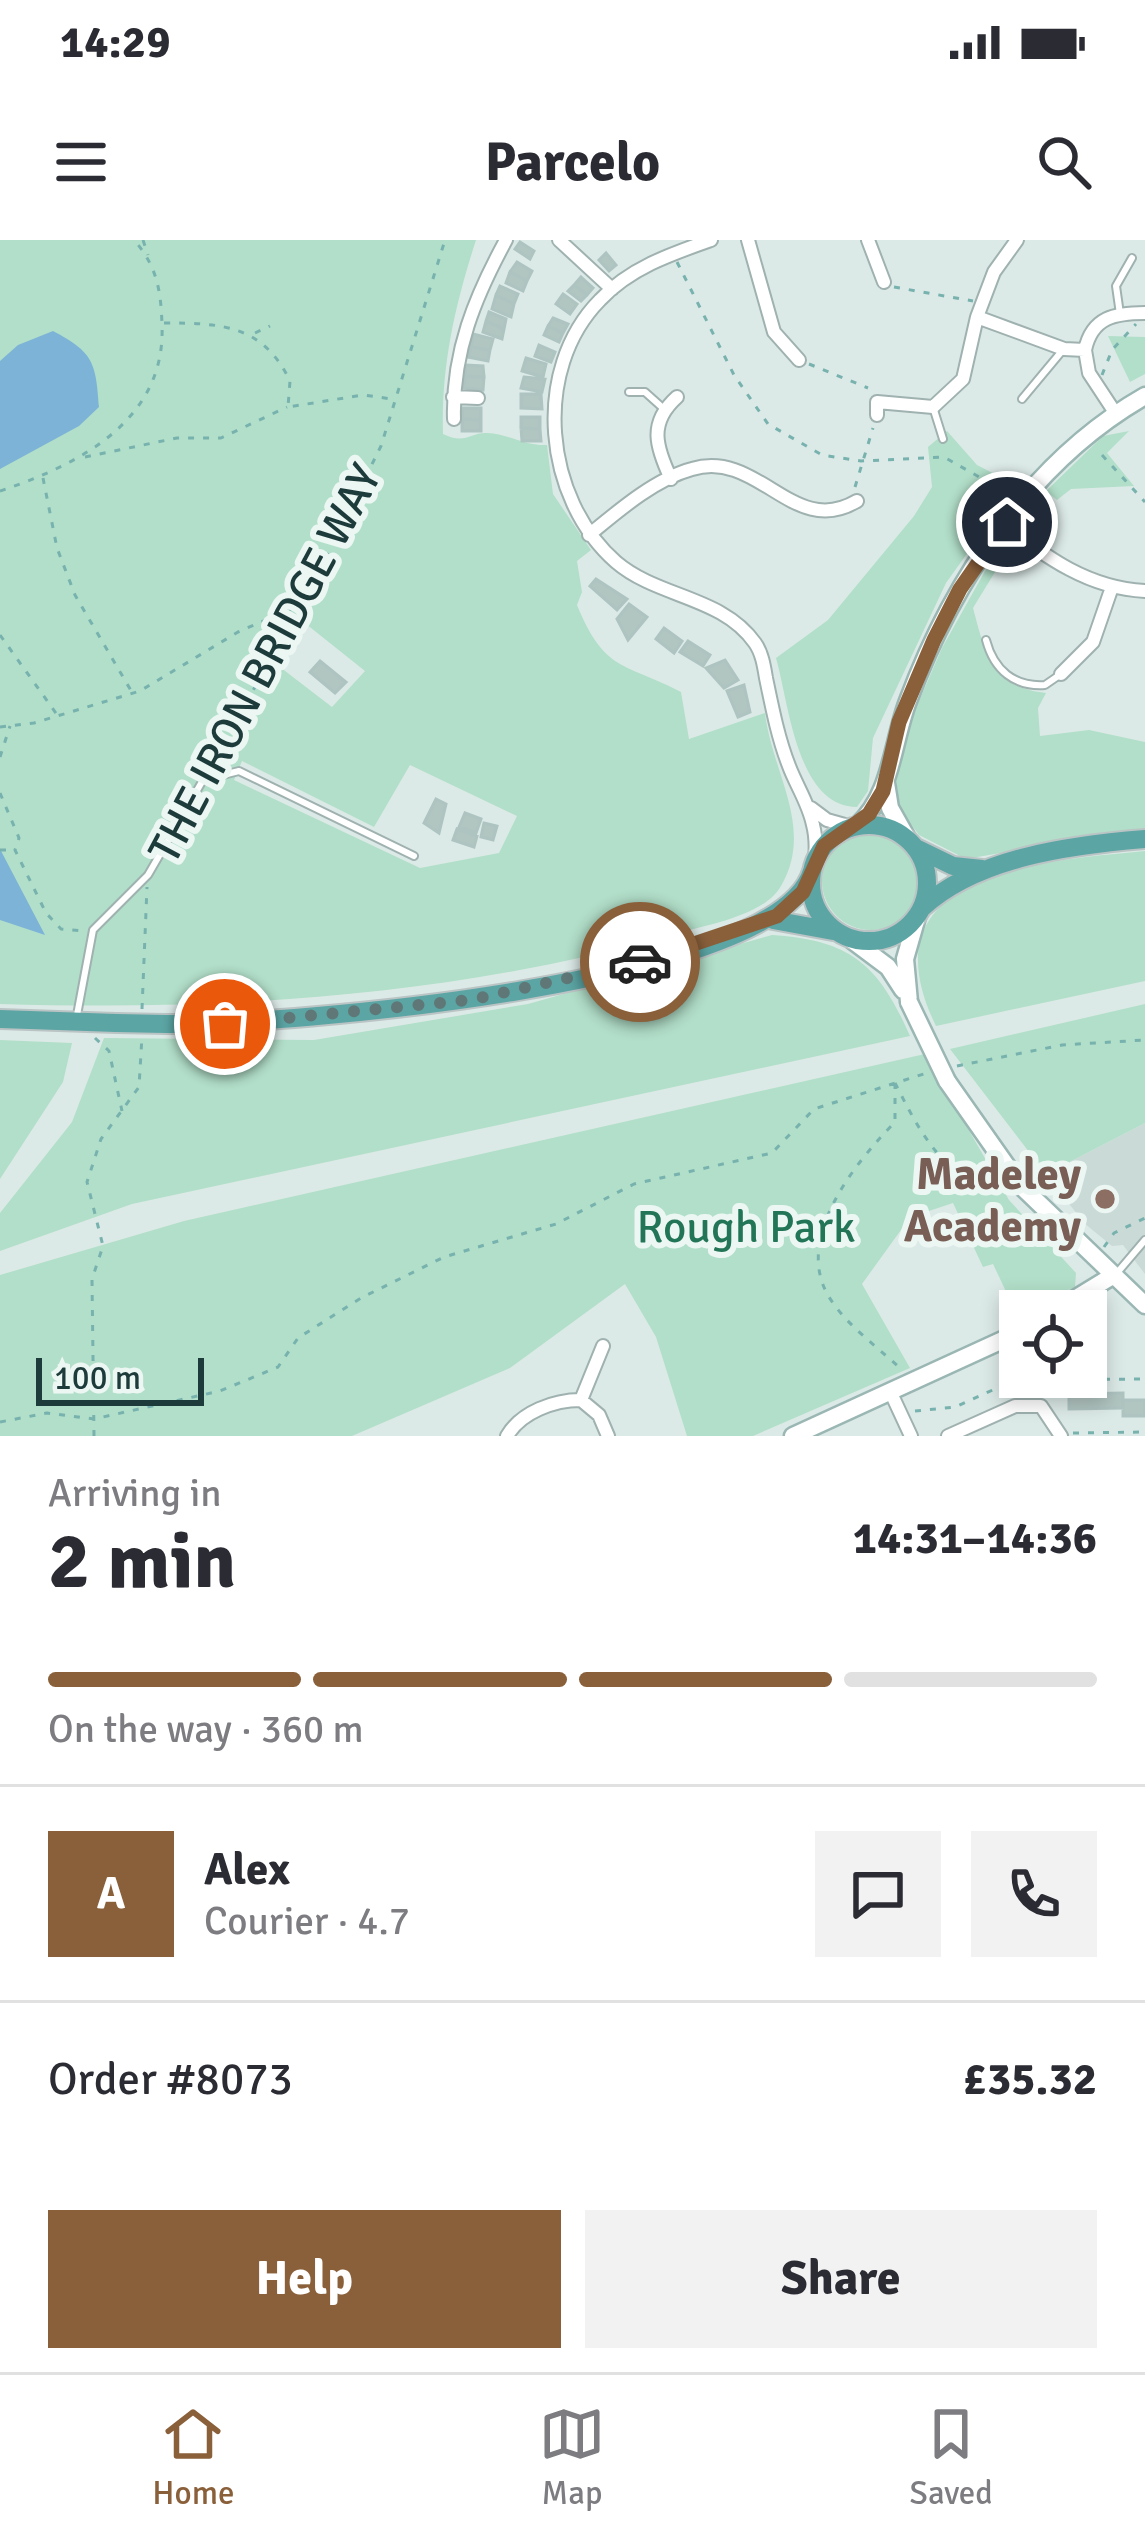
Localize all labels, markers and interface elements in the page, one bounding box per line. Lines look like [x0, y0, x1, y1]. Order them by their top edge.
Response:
text: 14:29 [60, 15, 170, 70]
icon: menu [48, 129, 114, 195]
text: Parcelo [485, 129, 660, 196]
icon: search [1031, 129, 1097, 195]
street label: THE IRON BRIDGE WAY [137, 455, 394, 872]
pin [956, 471, 1058, 573]
icon: home [974, 489, 1040, 555]
courier [580, 902, 700, 1022]
icon: car [607, 929, 673, 995]
pin [174, 973, 276, 1075]
icon: bag [192, 991, 258, 1057]
place label: Madeley Academy [904, 1147, 1082, 1254]
marker: Madeley Academy [1092, 1186, 1118, 1212]
park label: Rough Park [636, 1200, 856, 1255]
map controls [999, 1290, 1107, 1398]
button: locate [999, 1290, 1107, 1398]
scale bar [36, 1352, 204, 1405]
text: 100 m [54, 1358, 141, 1399]
text: Arriving in [48, 1469, 222, 1517]
text: 14:31–14:36 [853, 1511, 1097, 1566]
text: 2 min [48, 1514, 236, 1610]
text: On the way · 360 m [48, 1705, 364, 1753]
button: chat [815, 1831, 941, 1957]
button: phone [971, 1831, 1097, 1957]
text: Alex [204, 1842, 290, 1897]
text: A [97, 1866, 125, 1921]
text: Courier · 4.7 [204, 1897, 410, 1945]
text: Order #8073 [48, 2052, 293, 2107]
text: £35.32 [963, 2052, 1097, 2107]
button: Help [48, 2210, 561, 2348]
button: Share [585, 2210, 1097, 2348]
tab: Home [152, 2401, 235, 2514]
tab: Map [539, 2401, 605, 2514]
tab: Saved [910, 2401, 993, 2514]

